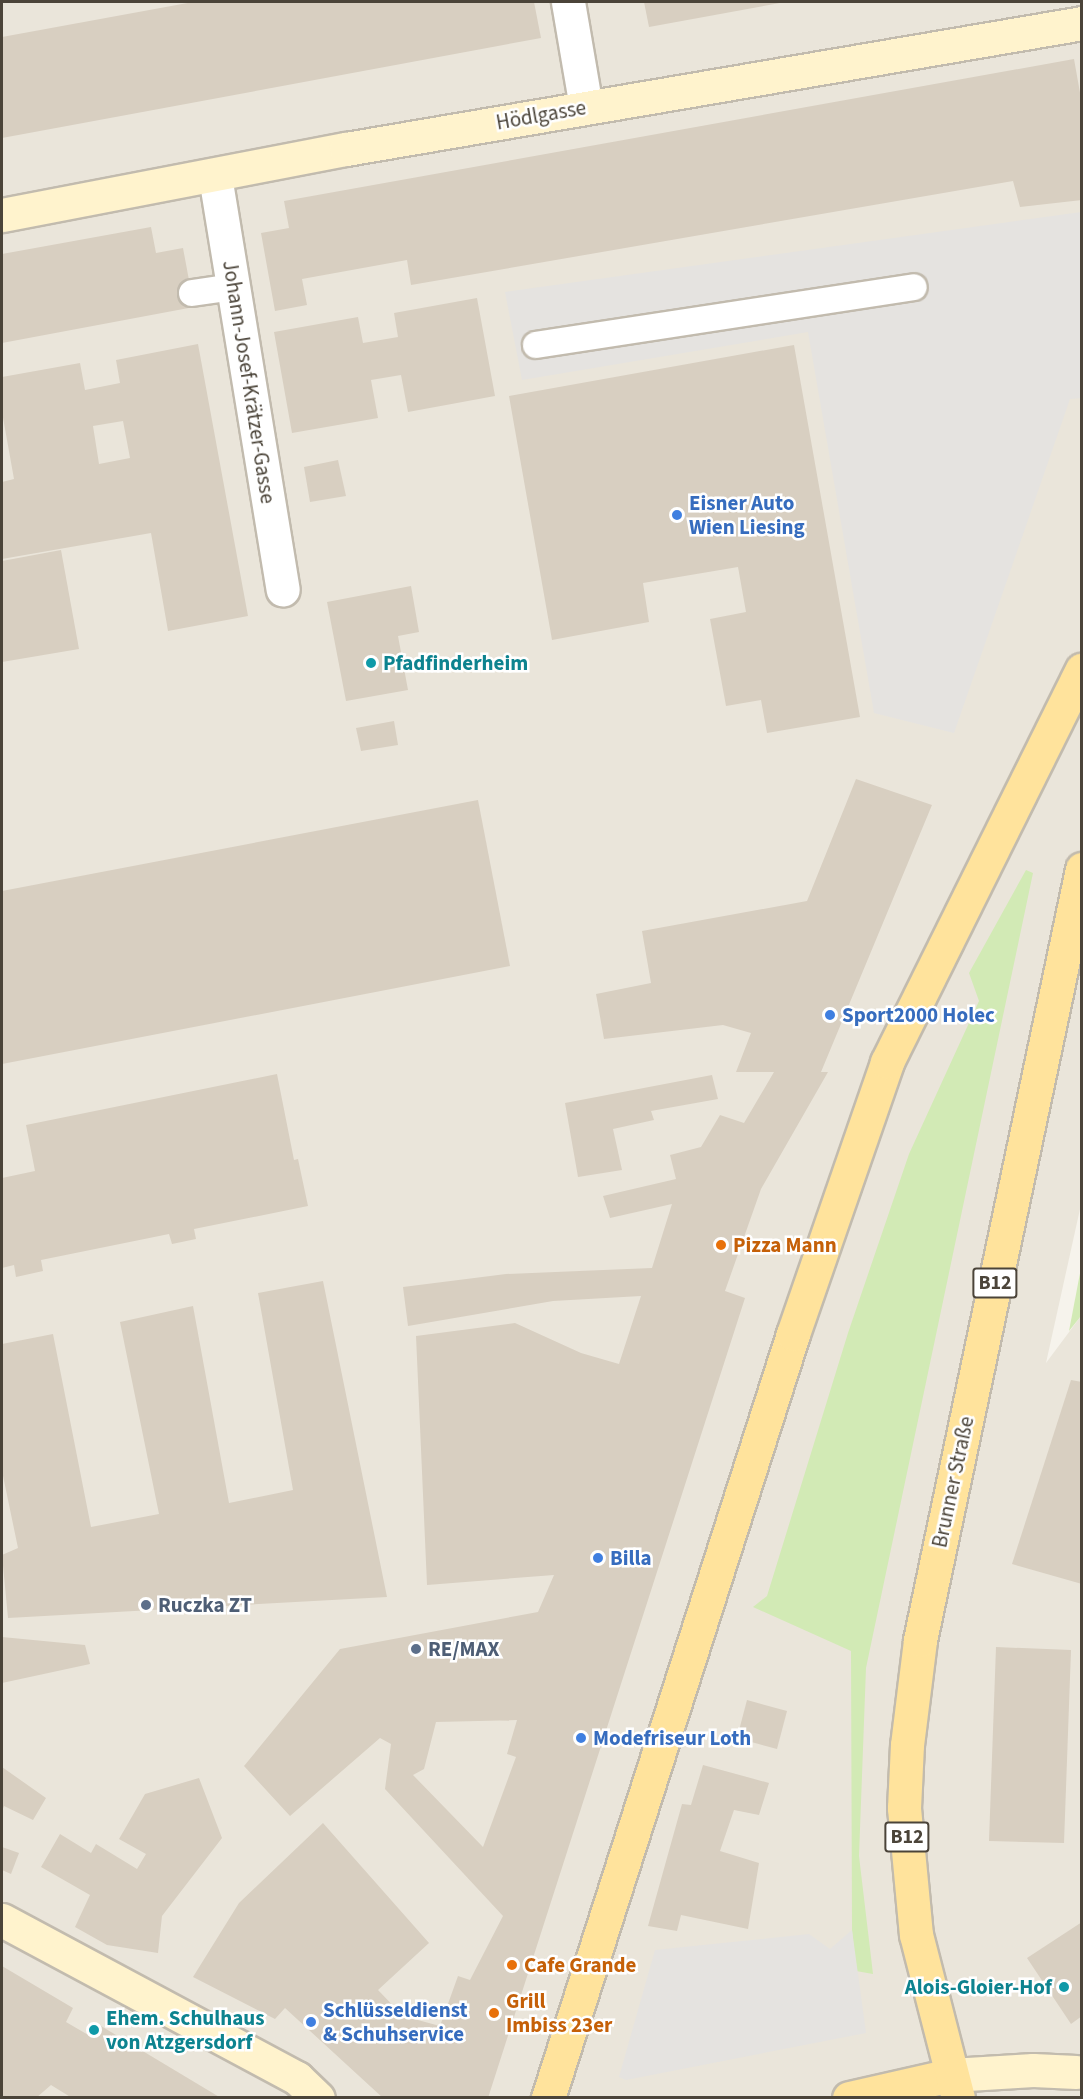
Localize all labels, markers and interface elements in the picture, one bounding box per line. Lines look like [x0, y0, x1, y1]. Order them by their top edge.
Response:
street label: Hödlgasse [494, 95, 588, 135]
street label: Johann-Josef-Krätzer-Gasse [217, 259, 281, 505]
place label: Eisner Auto Wien Liesing [689, 490, 805, 540]
marker: Eisner Auto Wien Liesing [670, 508, 684, 522]
place label: Pfadfinderheim [383, 650, 528, 676]
marker: Pfadfinderheim [364, 656, 378, 670]
place label: Sport2000 Holec [842, 1002, 995, 1028]
marker: Sport2000 Holec [823, 1008, 837, 1022]
place label: Pizza Mann [733, 1232, 837, 1258]
marker: Pizza Mann [714, 1238, 728, 1252]
road number: B12 [971, 1266, 1019, 1300]
street label: Brunner Straße [927, 1414, 979, 1550]
place label: Billa [610, 1545, 652, 1571]
marker: Billa [591, 1551, 605, 1565]
place label: Ruczka ZT [158, 1592, 252, 1618]
marker: Ruczka ZT [139, 1598, 153, 1612]
place label: RE/MAX [428, 1636, 499, 1662]
marker: RE/MAX [409, 1642, 423, 1656]
place label: Modefriseur Loth [593, 1725, 751, 1751]
marker: Modefriseur Loth [574, 1731, 588, 1745]
road number: B12 [883, 1820, 931, 1854]
place label: Cafe Grande [524, 1952, 636, 1978]
marker: Cafe Grande [505, 1958, 519, 1972]
place label: Alois-Gloier-Hof [905, 1974, 1052, 2000]
marker: Alois-Gloier-Hof [1057, 1980, 1071, 1994]
place label: Grill Imbiss 23er [506, 1988, 612, 2038]
place label: Schlüsseldienst & Schuhservice [323, 1997, 468, 2047]
place label: Ehem. Schulhaus von Atzgersdorf [106, 2005, 265, 2055]
marker: Grill Imbiss 23er [487, 2006, 501, 2020]
marker: Schlüsseldienst & Schuhservice [304, 2015, 318, 2029]
marker: Ehem. Schulhaus von Atzgersdorf [87, 2023, 101, 2037]

